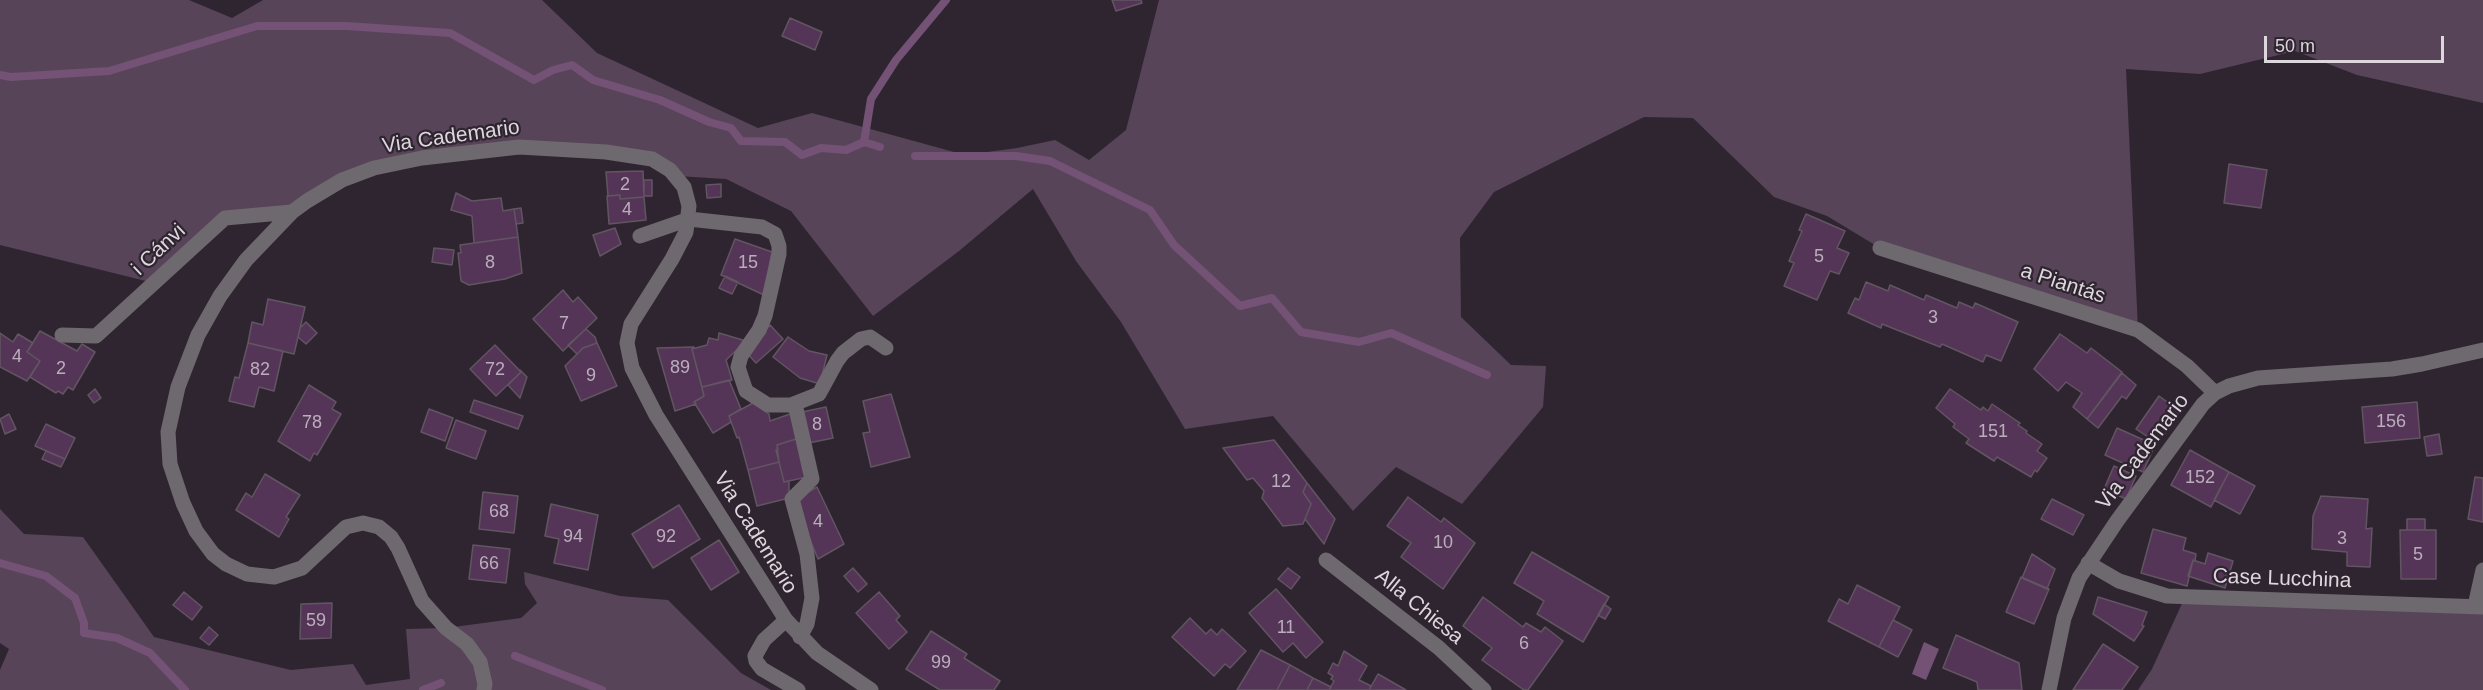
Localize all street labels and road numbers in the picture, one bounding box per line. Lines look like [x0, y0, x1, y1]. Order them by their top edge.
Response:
street label: Via Cademario [381, 115, 521, 159]
street label: i Cánvi [127, 219, 191, 281]
street label: a Piantás [2017, 258, 2109, 310]
street label: Via Cademario [2091, 389, 2195, 515]
street label: Via Cademario [708, 468, 802, 598]
street label: Alla Chiesa [1370, 564, 1468, 650]
street label: Case Lucchina [2212, 564, 2352, 594]

